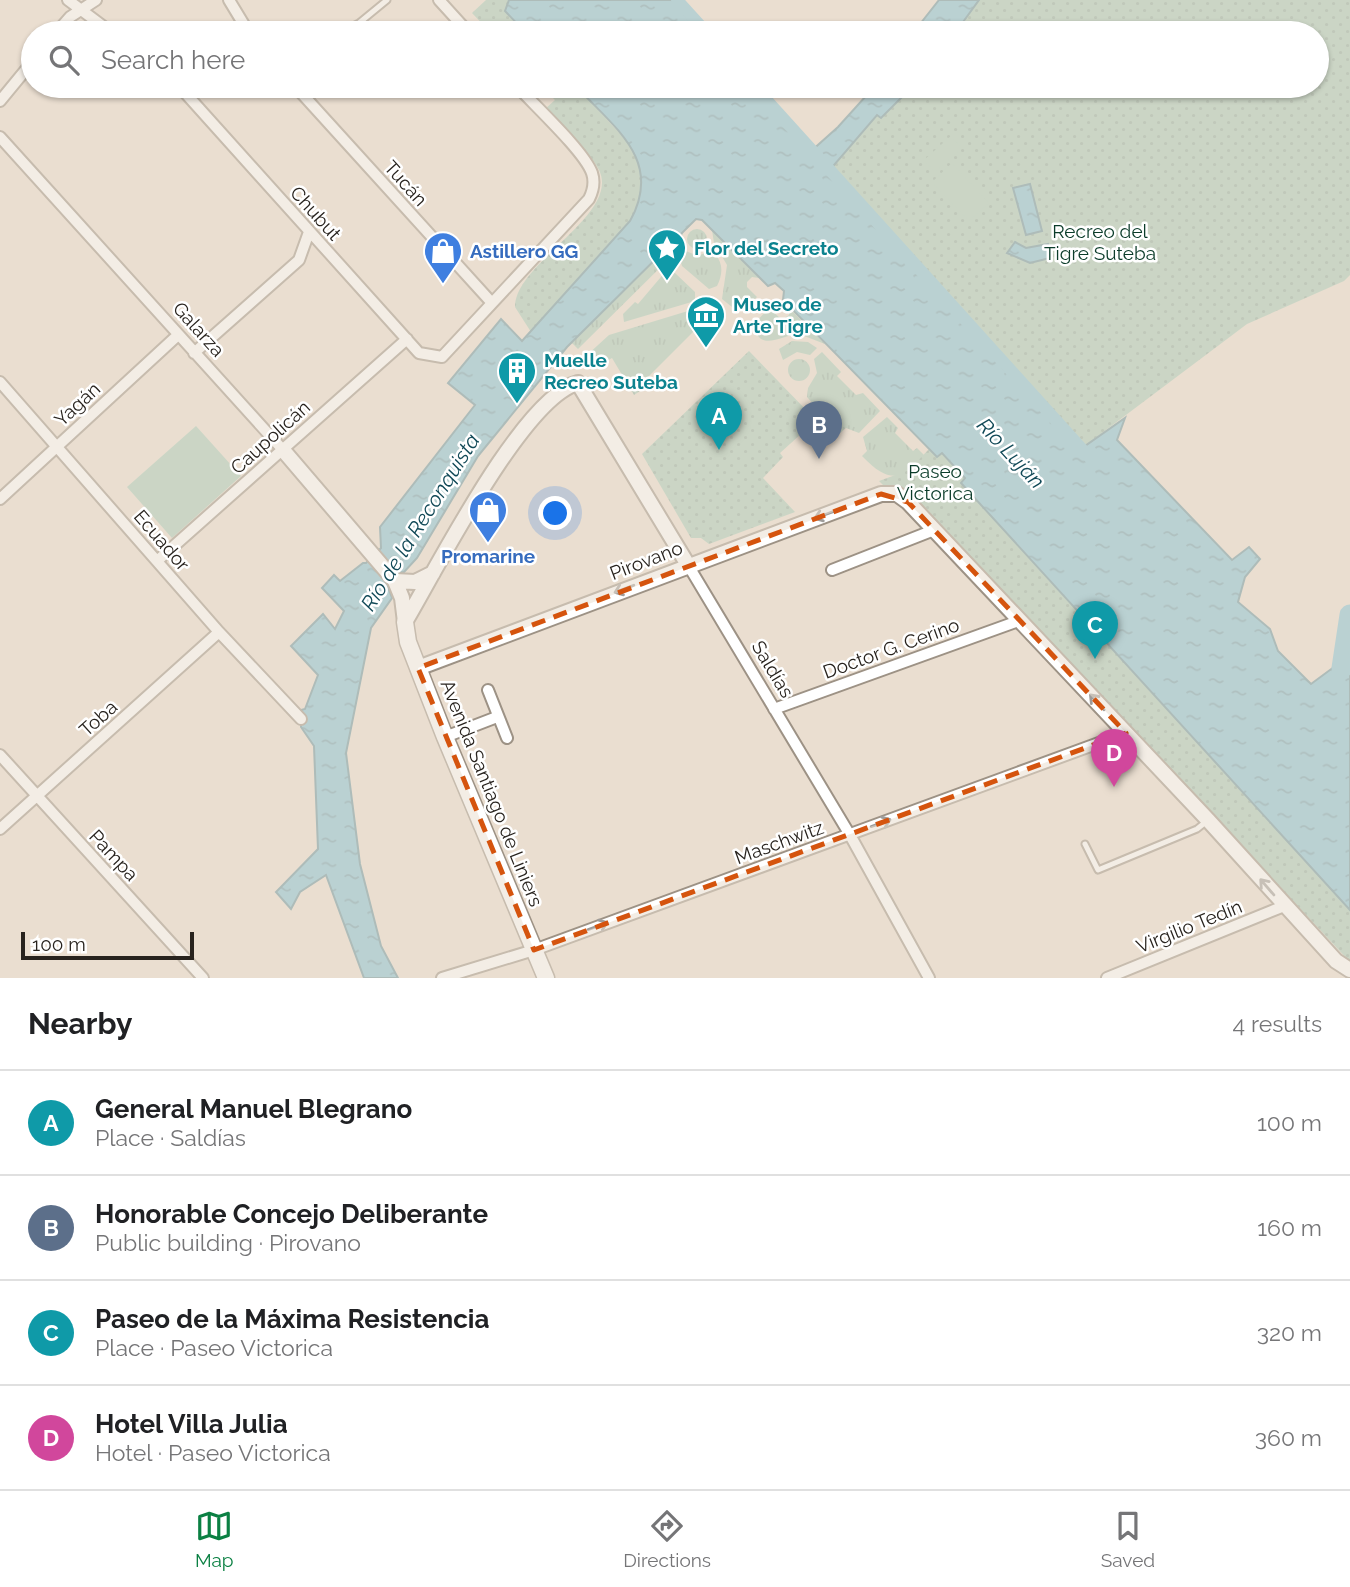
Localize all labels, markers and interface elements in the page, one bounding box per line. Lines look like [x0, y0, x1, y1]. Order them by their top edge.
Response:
search box [21, 21, 1329, 98]
icon: search [45, 41, 83, 79]
text: Search here [101, 45, 245, 75]
street label: Tucán [380, 156, 432, 210]
street label: Chubut [286, 182, 346, 245]
park label: Recreo del Tigre Suteba [1044, 220, 1156, 264]
place icon: Flor del Secreto [646, 227, 688, 282]
shop icon: Astillero GG [422, 230, 464, 285]
place label: Flor del Secreto [694, 237, 839, 259]
place label: Astillero GG [470, 240, 578, 262]
place label: Museo de Arte Tigre [733, 293, 823, 337]
museum icon: Museo de Arte Tigre [685, 294, 727, 349]
street label: Galarza [169, 297, 229, 361]
place label: Muelle Recreo Suteba [544, 349, 678, 393]
building icon: Muelle Recreo Suteba [496, 350, 538, 405]
street label: Yagán [50, 377, 104, 431]
pin: A [696, 392, 742, 450]
street label: Caupolicán [226, 396, 314, 478]
pin: B [796, 401, 842, 459]
water label: Río Luján [972, 413, 1050, 493]
water label: Río de la Reconquista [355, 429, 485, 615]
park label: Paseo Victorica [897, 460, 973, 504]
shop icon: Promarine [467, 489, 509, 544]
your location [538, 496, 572, 530]
street label: Ecuador [130, 505, 195, 575]
one-way arrow [814, 510, 836, 522]
street label: Pirovano [607, 536, 685, 584]
place label: Promarine [441, 545, 535, 567]
one-way arrow [613, 584, 635, 597]
pin: C [1072, 601, 1118, 659]
street label: Doctor G. Cerino [820, 613, 962, 683]
street label: Saldías [747, 637, 799, 701]
street label: Avenida Santiago de Liniers [436, 677, 548, 909]
one-way arrow [1088, 694, 1105, 711]
street label: Toba [75, 695, 121, 741]
pin: D [1091, 729, 1137, 787]
street label: Maschwitz [732, 816, 826, 868]
one-way arrow [870, 816, 892, 828]
street label: Pampa [85, 825, 143, 885]
one-way arrow [1259, 879, 1275, 897]
street label: Virgilio Tedín [1133, 895, 1245, 957]
one-way arrow [587, 919, 609, 931]
scale bar [21, 929, 194, 961]
text: 100 m [32, 933, 86, 955]
text: Nearby [28, 1006, 132, 1041]
text: 4 results [1233, 1010, 1322, 1037]
text: General Manuel Blegrano [95, 1094, 412, 1124]
text: A [43, 1109, 59, 1136]
text: 100 m [1257, 1109, 1322, 1136]
text: Place · Saldías [95, 1124, 246, 1151]
text: Honorable Concejo Deliberante [95, 1199, 488, 1229]
text: B [43, 1214, 59, 1241]
text: 160 m [1257, 1214, 1322, 1241]
text: Public building · Pirovano [95, 1229, 361, 1256]
text: Paseo de la Máxima Resistencia [95, 1304, 489, 1334]
text: C [43, 1319, 59, 1346]
text: 320 m [1257, 1319, 1322, 1346]
text: Place · Paseo Victorica [95, 1334, 333, 1361]
text: Hotel Villa Julia [95, 1409, 288, 1439]
text: D [43, 1424, 59, 1451]
text: 360 m [1255, 1424, 1322, 1451]
text: Hotel · Paseo Victorica [95, 1439, 331, 1466]
tab: Map [195, 1507, 234, 1571]
tab: Directions [623, 1507, 711, 1571]
tab: Saved [1101, 1507, 1155, 1571]

